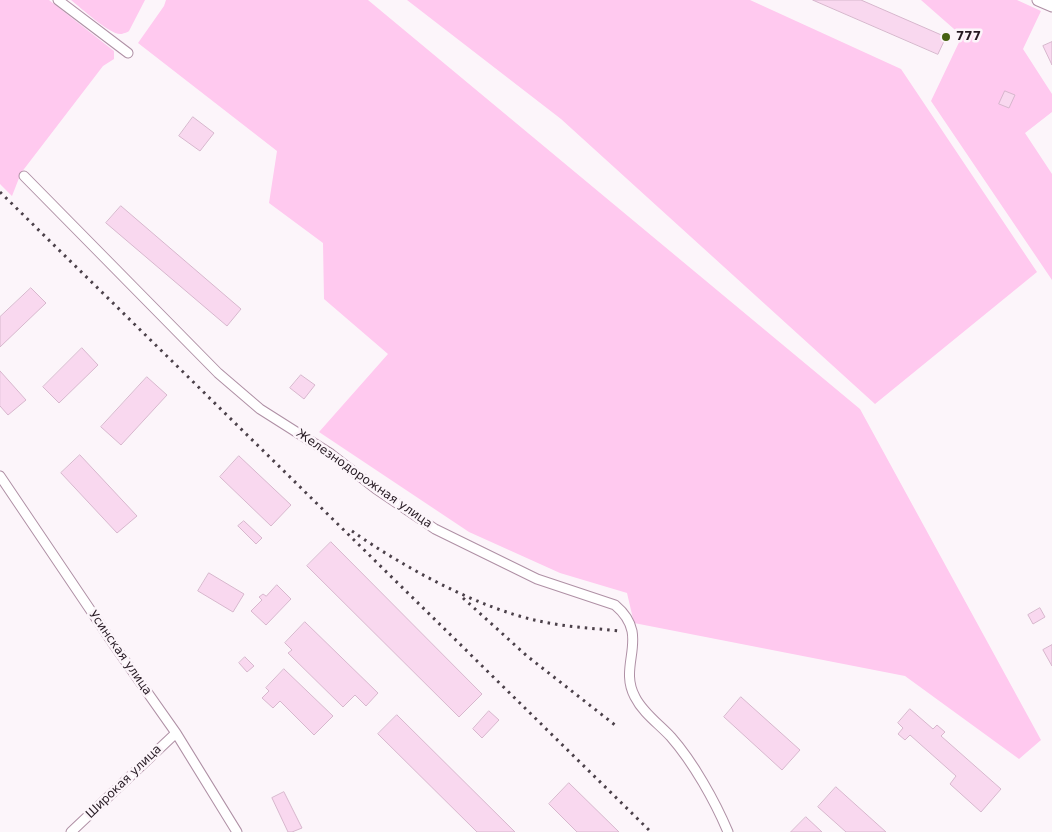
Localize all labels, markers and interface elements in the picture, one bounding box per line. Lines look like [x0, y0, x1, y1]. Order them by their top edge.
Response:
place label: 777 [956, 30, 981, 44]
marker: 777 [940, 31, 952, 43]
street label: Железнодорожная улица [293, 426, 435, 532]
street label: Усинская улица [85, 608, 155, 698]
street label: Широкая улица [83, 742, 165, 822]

